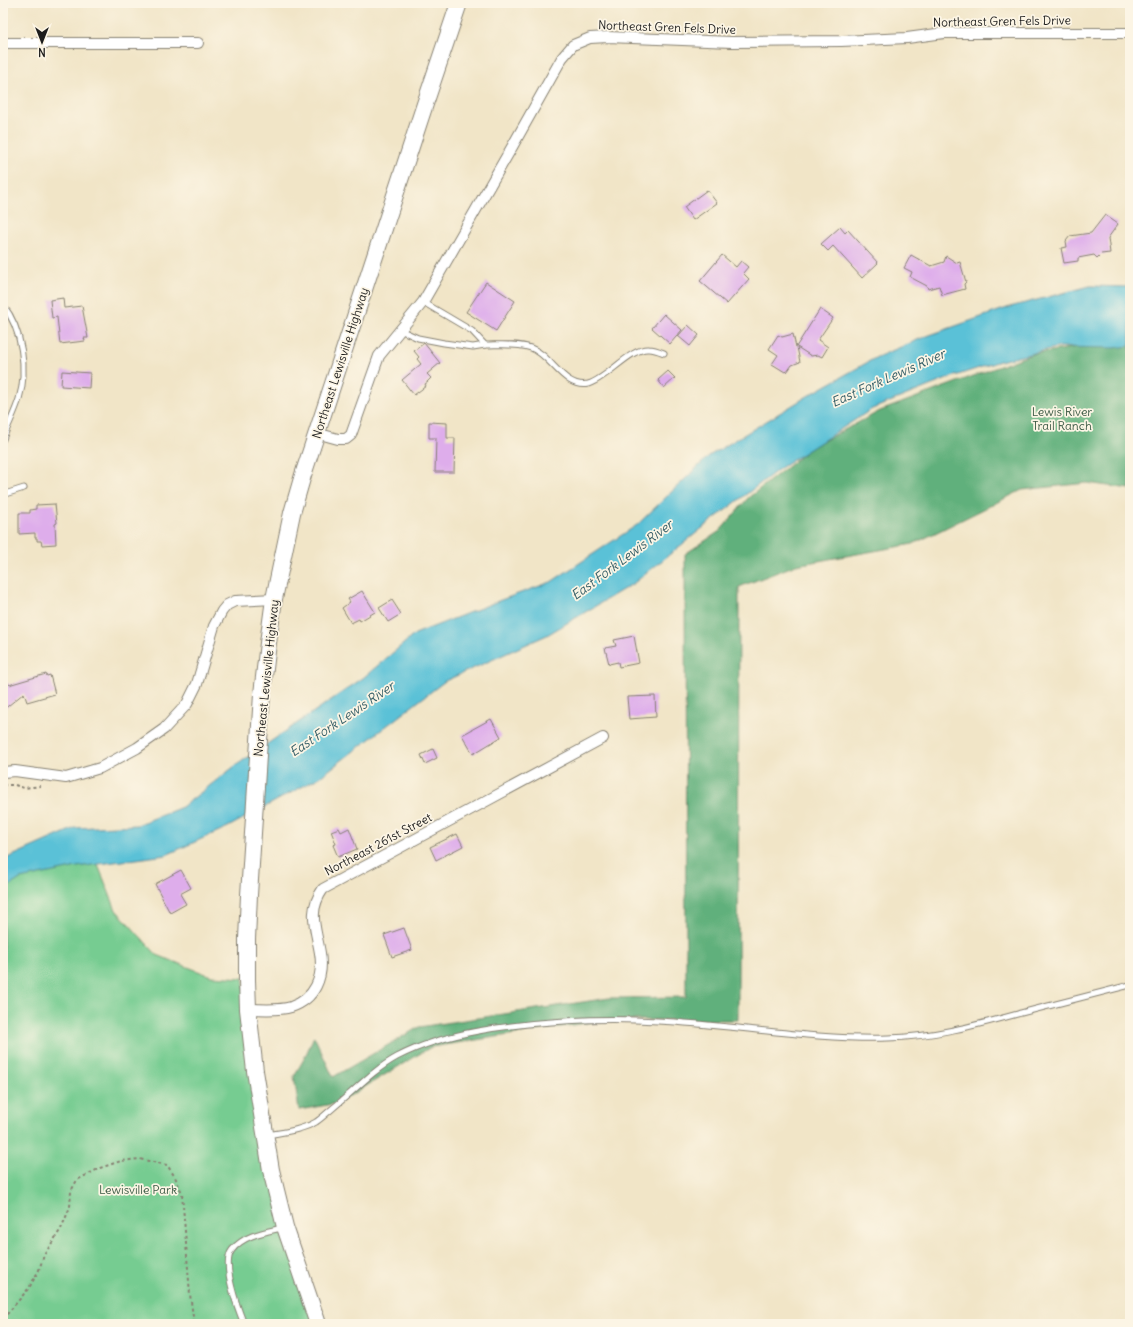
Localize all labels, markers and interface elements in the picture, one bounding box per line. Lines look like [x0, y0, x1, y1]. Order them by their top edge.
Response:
street label: Northeast Gren Fels Drive [933, 12, 1071, 30]
street label: Northeast Gren Fels Drive [598, 17, 736, 37]
north arrow [22, 22, 62, 62]
text: N [38, 45, 46, 59]
street label: Northeast Lewisville Highway [308, 286, 372, 440]
water label: East Fork Lewis River [828, 345, 949, 411]
park label: Lewis River Trail Ranch [1032, 404, 1092, 433]
water label: East Fork Lewis River [568, 515, 678, 604]
street label: Northeast Lewisville Highway [250, 599, 282, 757]
water label: East Fork Lewis River [286, 677, 399, 760]
street label: Northeast 261st Street [322, 809, 434, 879]
park label: Lewisville Park [99, 1182, 177, 1197]

